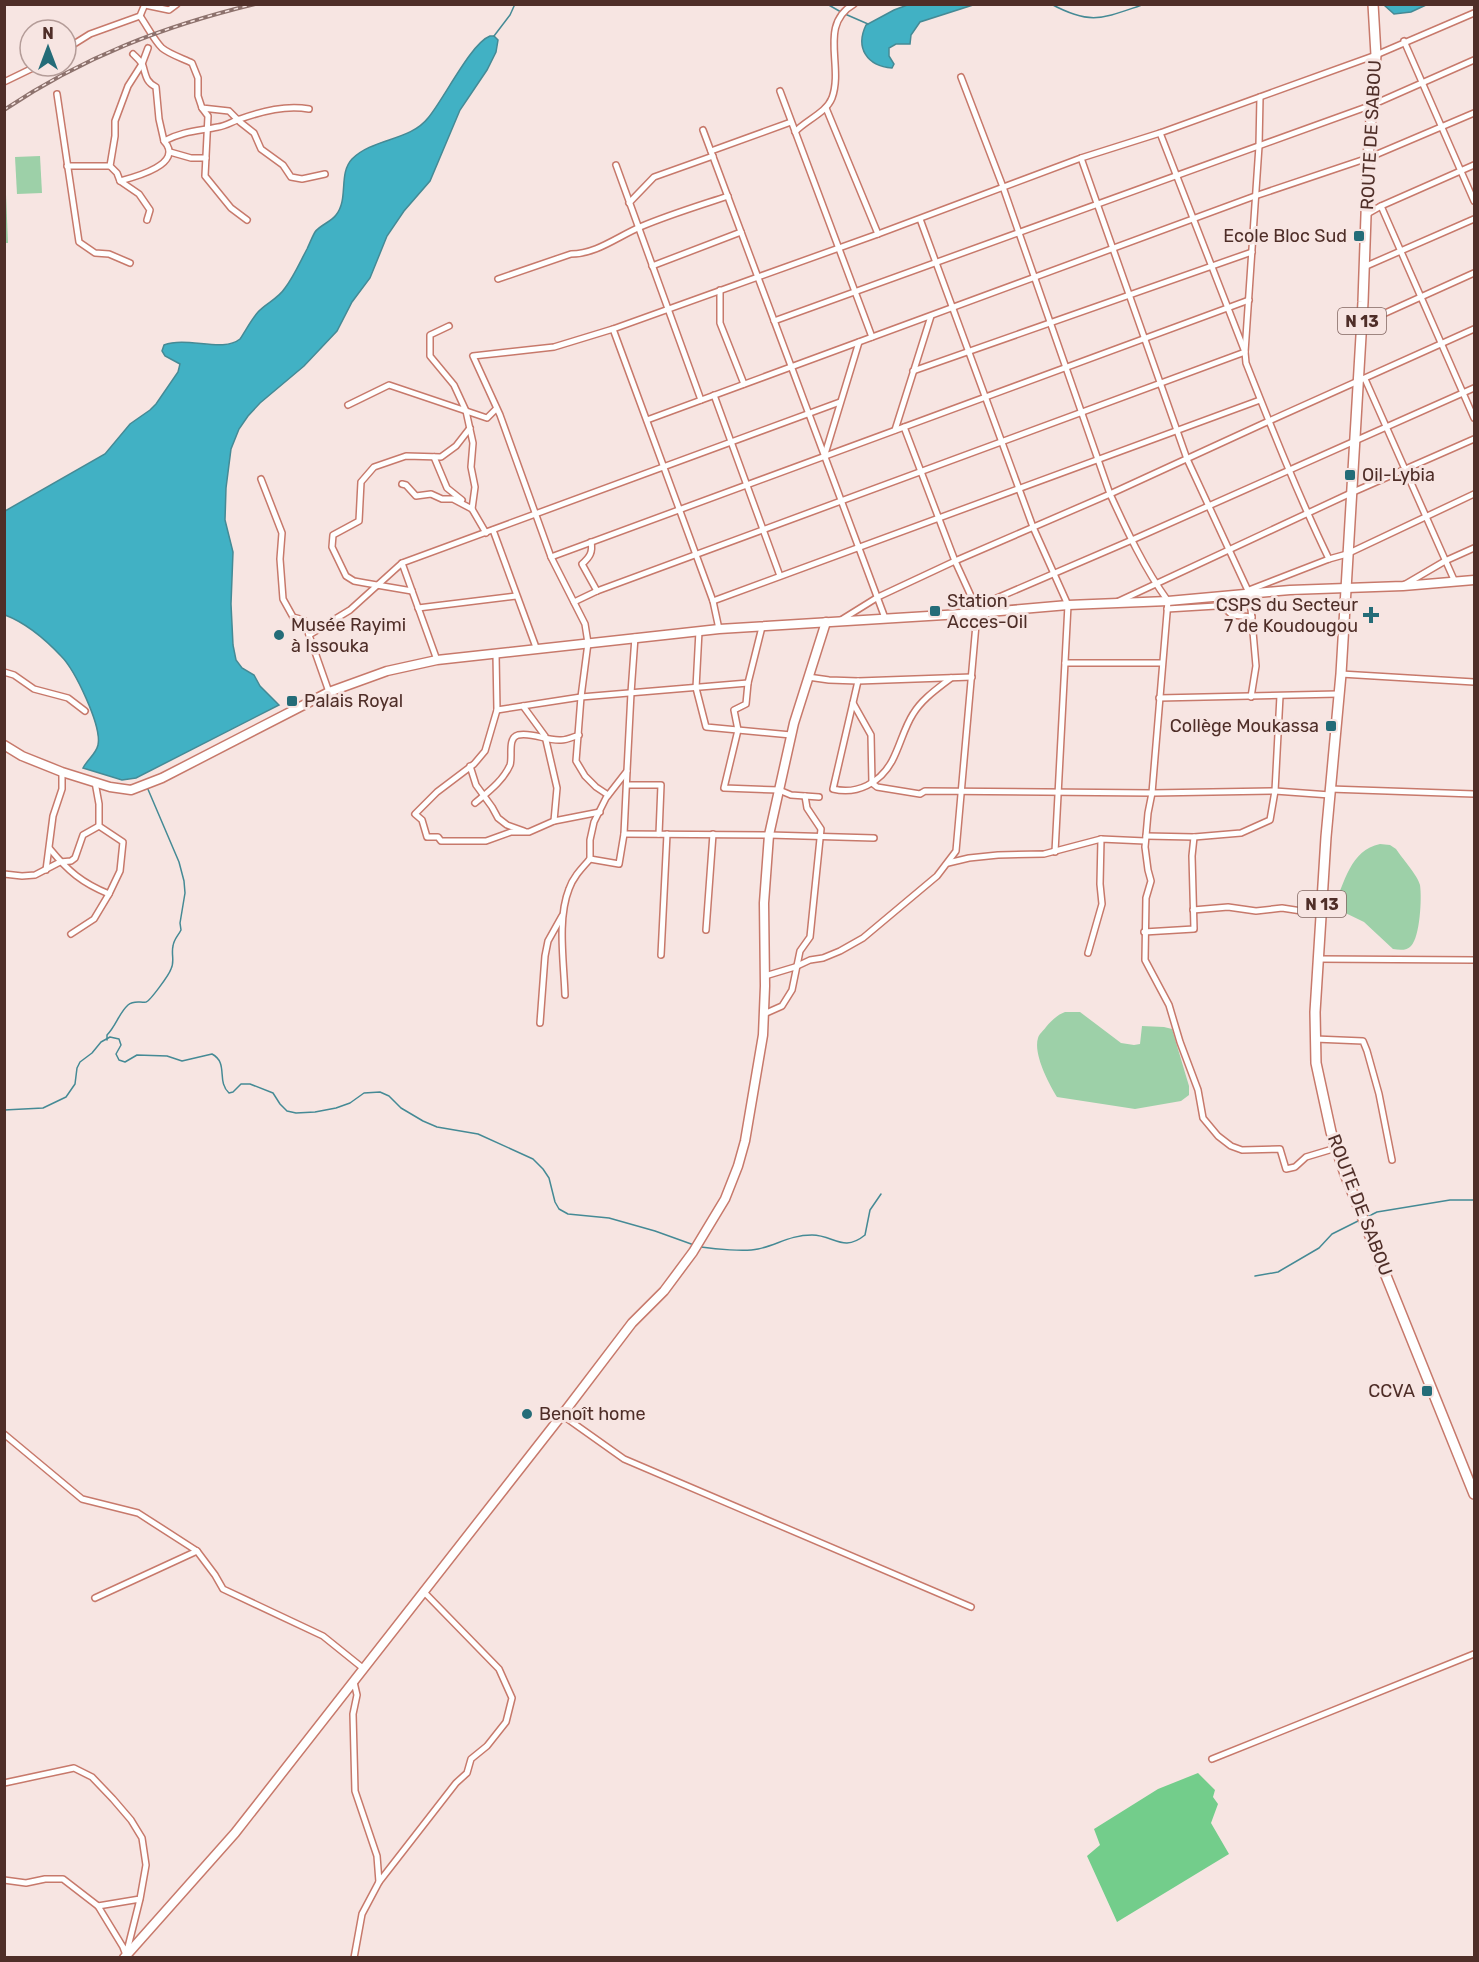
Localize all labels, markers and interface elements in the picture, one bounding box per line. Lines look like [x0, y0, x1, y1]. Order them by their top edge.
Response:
north arrow [18, 18, 78, 78]
text: N [42, 24, 54, 43]
street label: ROUTE DE SABOU [1356, 60, 1386, 210]
place label: Ecole Bloc Sud [1223, 225, 1347, 247]
marker: Ecole Bloc Sud [1352, 229, 1366, 243]
road number: N 13 [1338, 308, 1386, 334]
place label: Oil-Lybia [1362, 464, 1435, 486]
marker: Oil-Lybia [1343, 468, 1357, 482]
place label: Station Acces-Oil [947, 590, 1028, 633]
place label: CSPS du Secteur 7 de Koudougou [1216, 594, 1358, 637]
marker: Station Acces-Oil [928, 604, 942, 618]
marker: CSPS du Secteur 7 de Koudougou [1362, 606, 1380, 624]
place label: Musée Rayimi à Issouka [291, 614, 406, 657]
marker: Musée Rayimi à Issouka [272, 628, 286, 642]
place label: Palais Royal [304, 690, 403, 712]
marker: Palais Royal [285, 694, 299, 708]
place label: Collège Moukassa [1170, 715, 1319, 737]
marker: Collège Moukassa [1324, 719, 1338, 733]
road number: N 13 [1298, 891, 1346, 917]
street label: ROUTE DE SABOU [1323, 1131, 1397, 1279]
place label: CCVA [1368, 1380, 1415, 1402]
marker: CCVA [1420, 1384, 1434, 1398]
place label: Benoît home [539, 1403, 646, 1425]
marker: Benoît home [520, 1407, 534, 1421]

